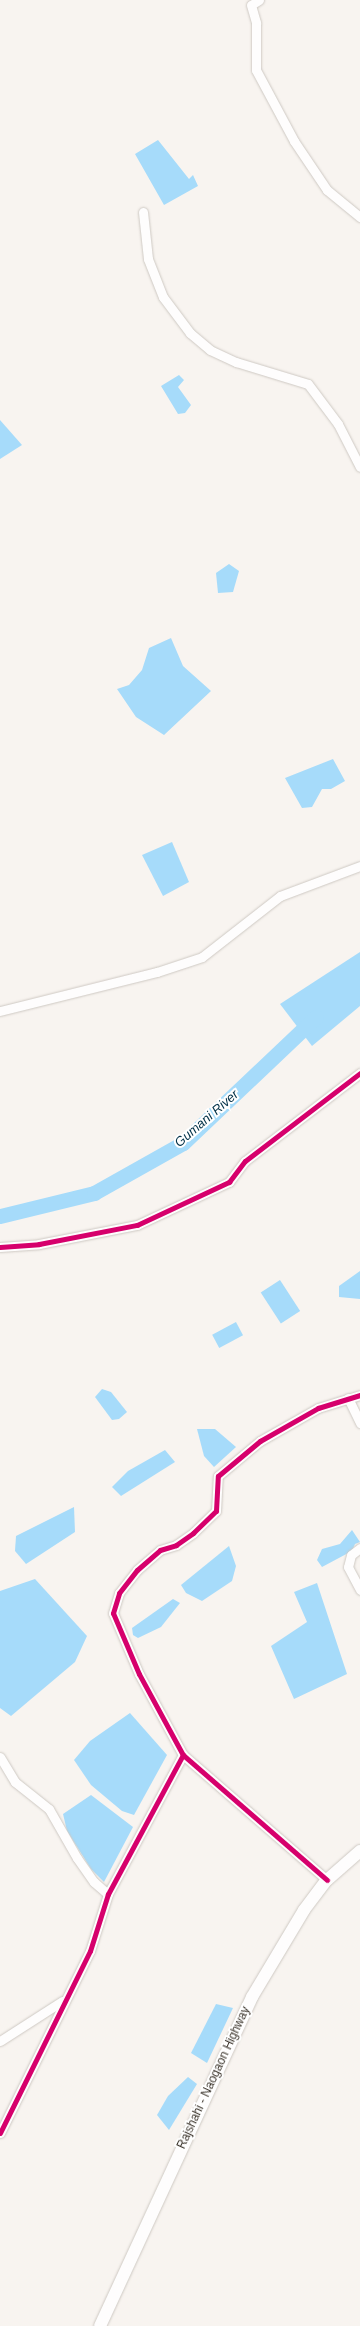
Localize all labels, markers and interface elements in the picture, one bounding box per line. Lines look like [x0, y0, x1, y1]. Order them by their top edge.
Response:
water label: Gumani River [172, 1087, 242, 1151]
street label: Rajshahi - Naogaon Highway [175, 2005, 253, 2151]

